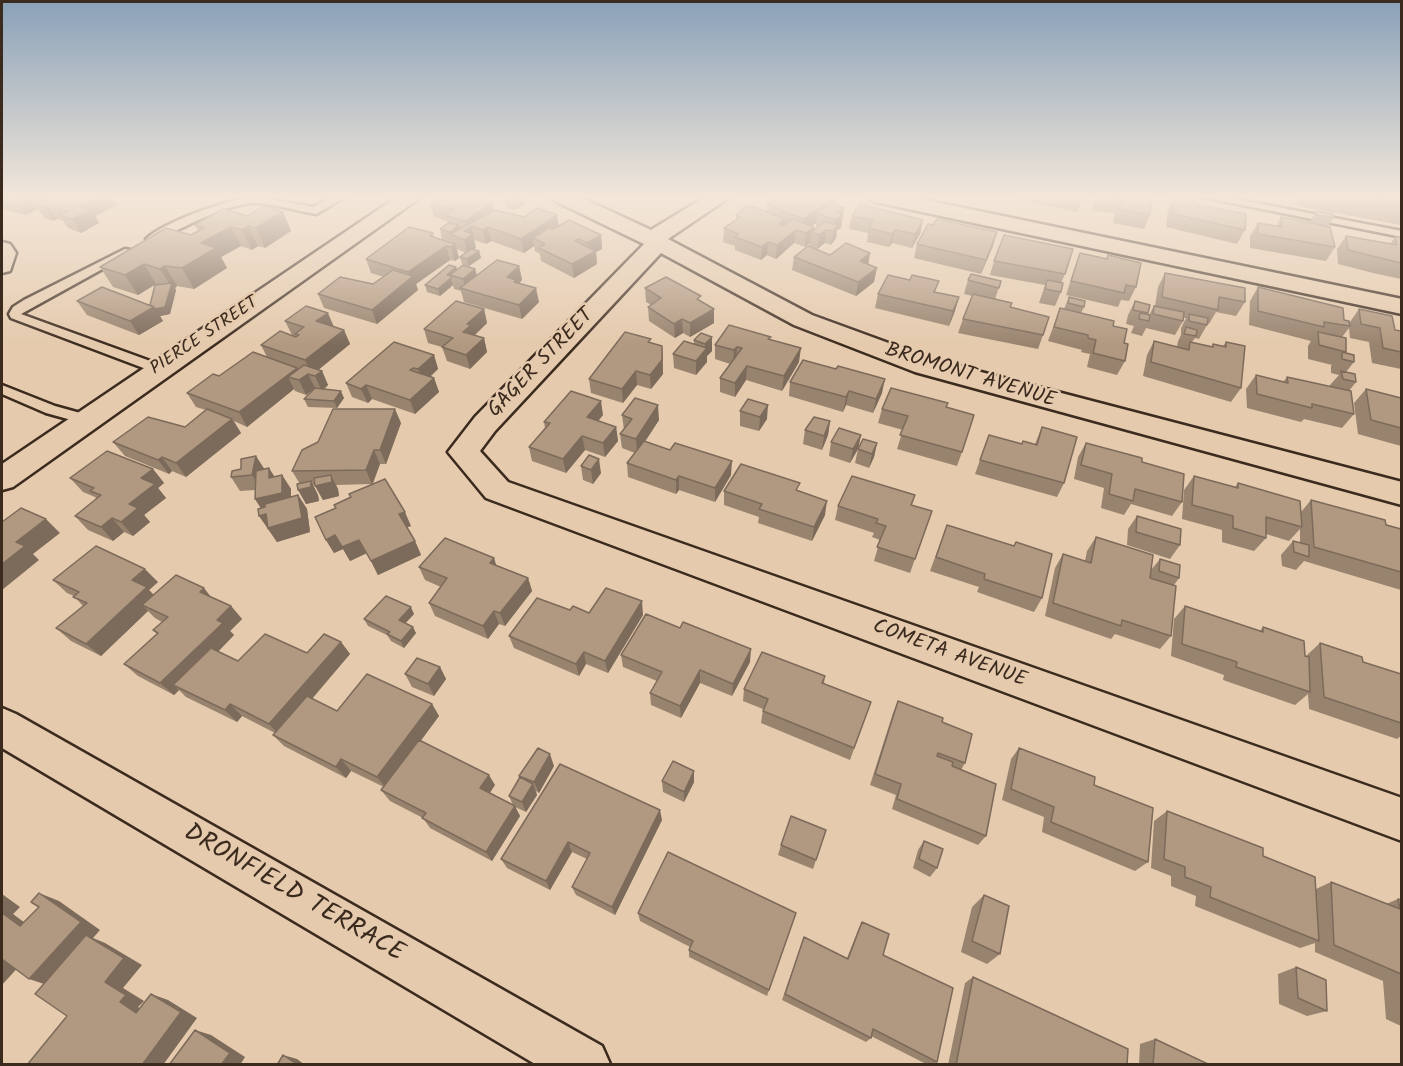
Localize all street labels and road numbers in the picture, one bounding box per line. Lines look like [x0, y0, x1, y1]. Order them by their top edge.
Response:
street label: PIERCE STREET [147, 293, 263, 381]
street label: GAGER STREET [484, 304, 600, 424]
street label: BROMONT AVENUE [882, 339, 1058, 415]
street label: COMETA AVENUE [869, 615, 1029, 695]
street label: DRONFIELD TERRACE [177, 819, 409, 971]

